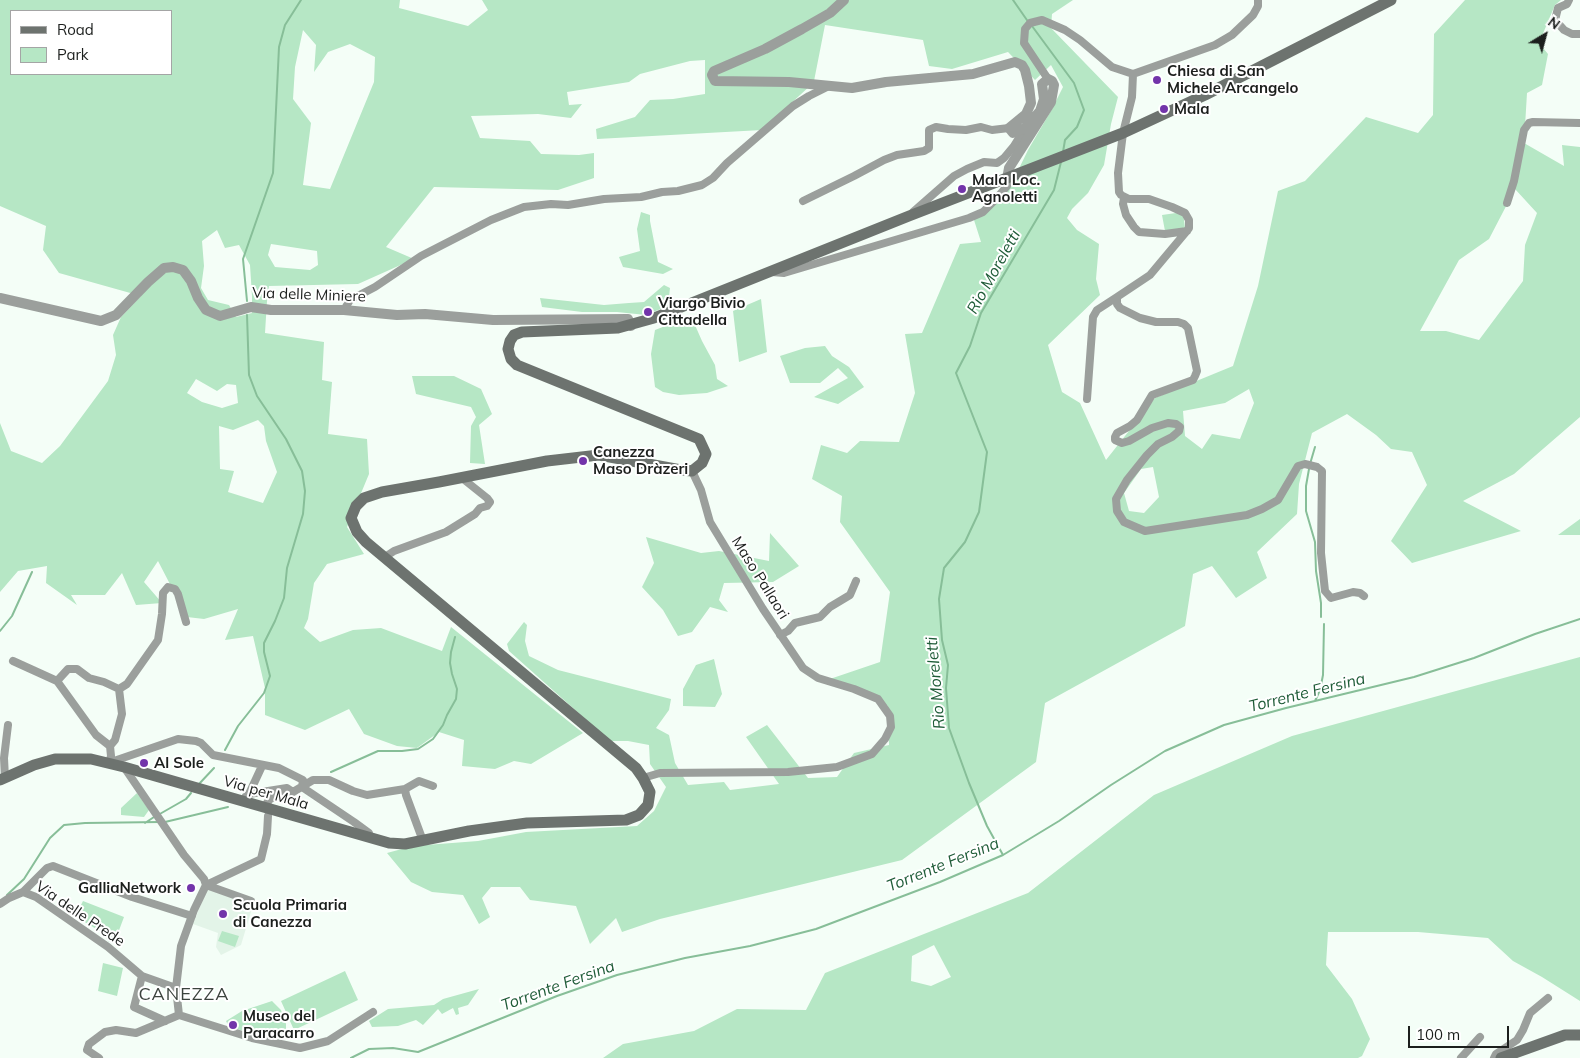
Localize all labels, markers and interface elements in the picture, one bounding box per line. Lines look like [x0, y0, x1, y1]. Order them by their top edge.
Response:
legend [10, 10, 172, 75]
north arrow [1520, 10, 1570, 60]
text: N [1544, 13, 1564, 33]
text: Road [57, 20, 94, 39]
text: Park [57, 45, 89, 64]
place label: Chiesa di San Michele Arcangelo [1167, 62, 1298, 97]
marker: Chiesa di San Michele Arcangelo [1151, 74, 1163, 86]
place label: Mala [1174, 100, 1210, 118]
marker: Mala [1158, 103, 1170, 115]
place label: Mala Loc. Agnoletti [972, 171, 1040, 206]
marker: Mala Loc. Agnoletti [956, 183, 968, 195]
water label: Rio Moreletti [963, 227, 1025, 317]
street label: Via delle Miniere [252, 284, 366, 306]
place label: Viargo Bivio Cittadella [658, 294, 745, 329]
marker: Viargo Bivio Cittadella [642, 306, 654, 318]
place label: Canezza Maso Dràzeri [593, 443, 688, 478]
marker: Canezza Maso Dràzeri [577, 455, 589, 467]
street label: Maso Pallaori [727, 533, 793, 623]
water label: Rio Moreletti [922, 636, 950, 730]
water label: Torrente Fersina [1247, 669, 1367, 717]
place label: Al Sole [154, 754, 204, 772]
marker: Al Sole [138, 757, 150, 769]
street label: Via per Mala [221, 772, 311, 814]
water label: Torrente Fersina [884, 834, 1002, 896]
street label: Via delle Prede [32, 878, 128, 950]
place label: GalliaNetwork [78, 879, 181, 897]
marker: GalliaNetwork [185, 882, 197, 894]
place label: Scuola Primaria di Canezza [233, 896, 347, 931]
marker: Scuola Primaria di Canezza [217, 908, 229, 920]
water label: Torrente Fersina [499, 957, 617, 1015]
district label: CANEZZA [138, 984, 230, 1006]
place label: Museo del Paracarro [243, 1007, 315, 1042]
scale bar [1410, 1016, 1511, 1048]
marker: Museo del Paracarro [227, 1019, 239, 1031]
text: 100 m [1416, 1025, 1460, 1044]

